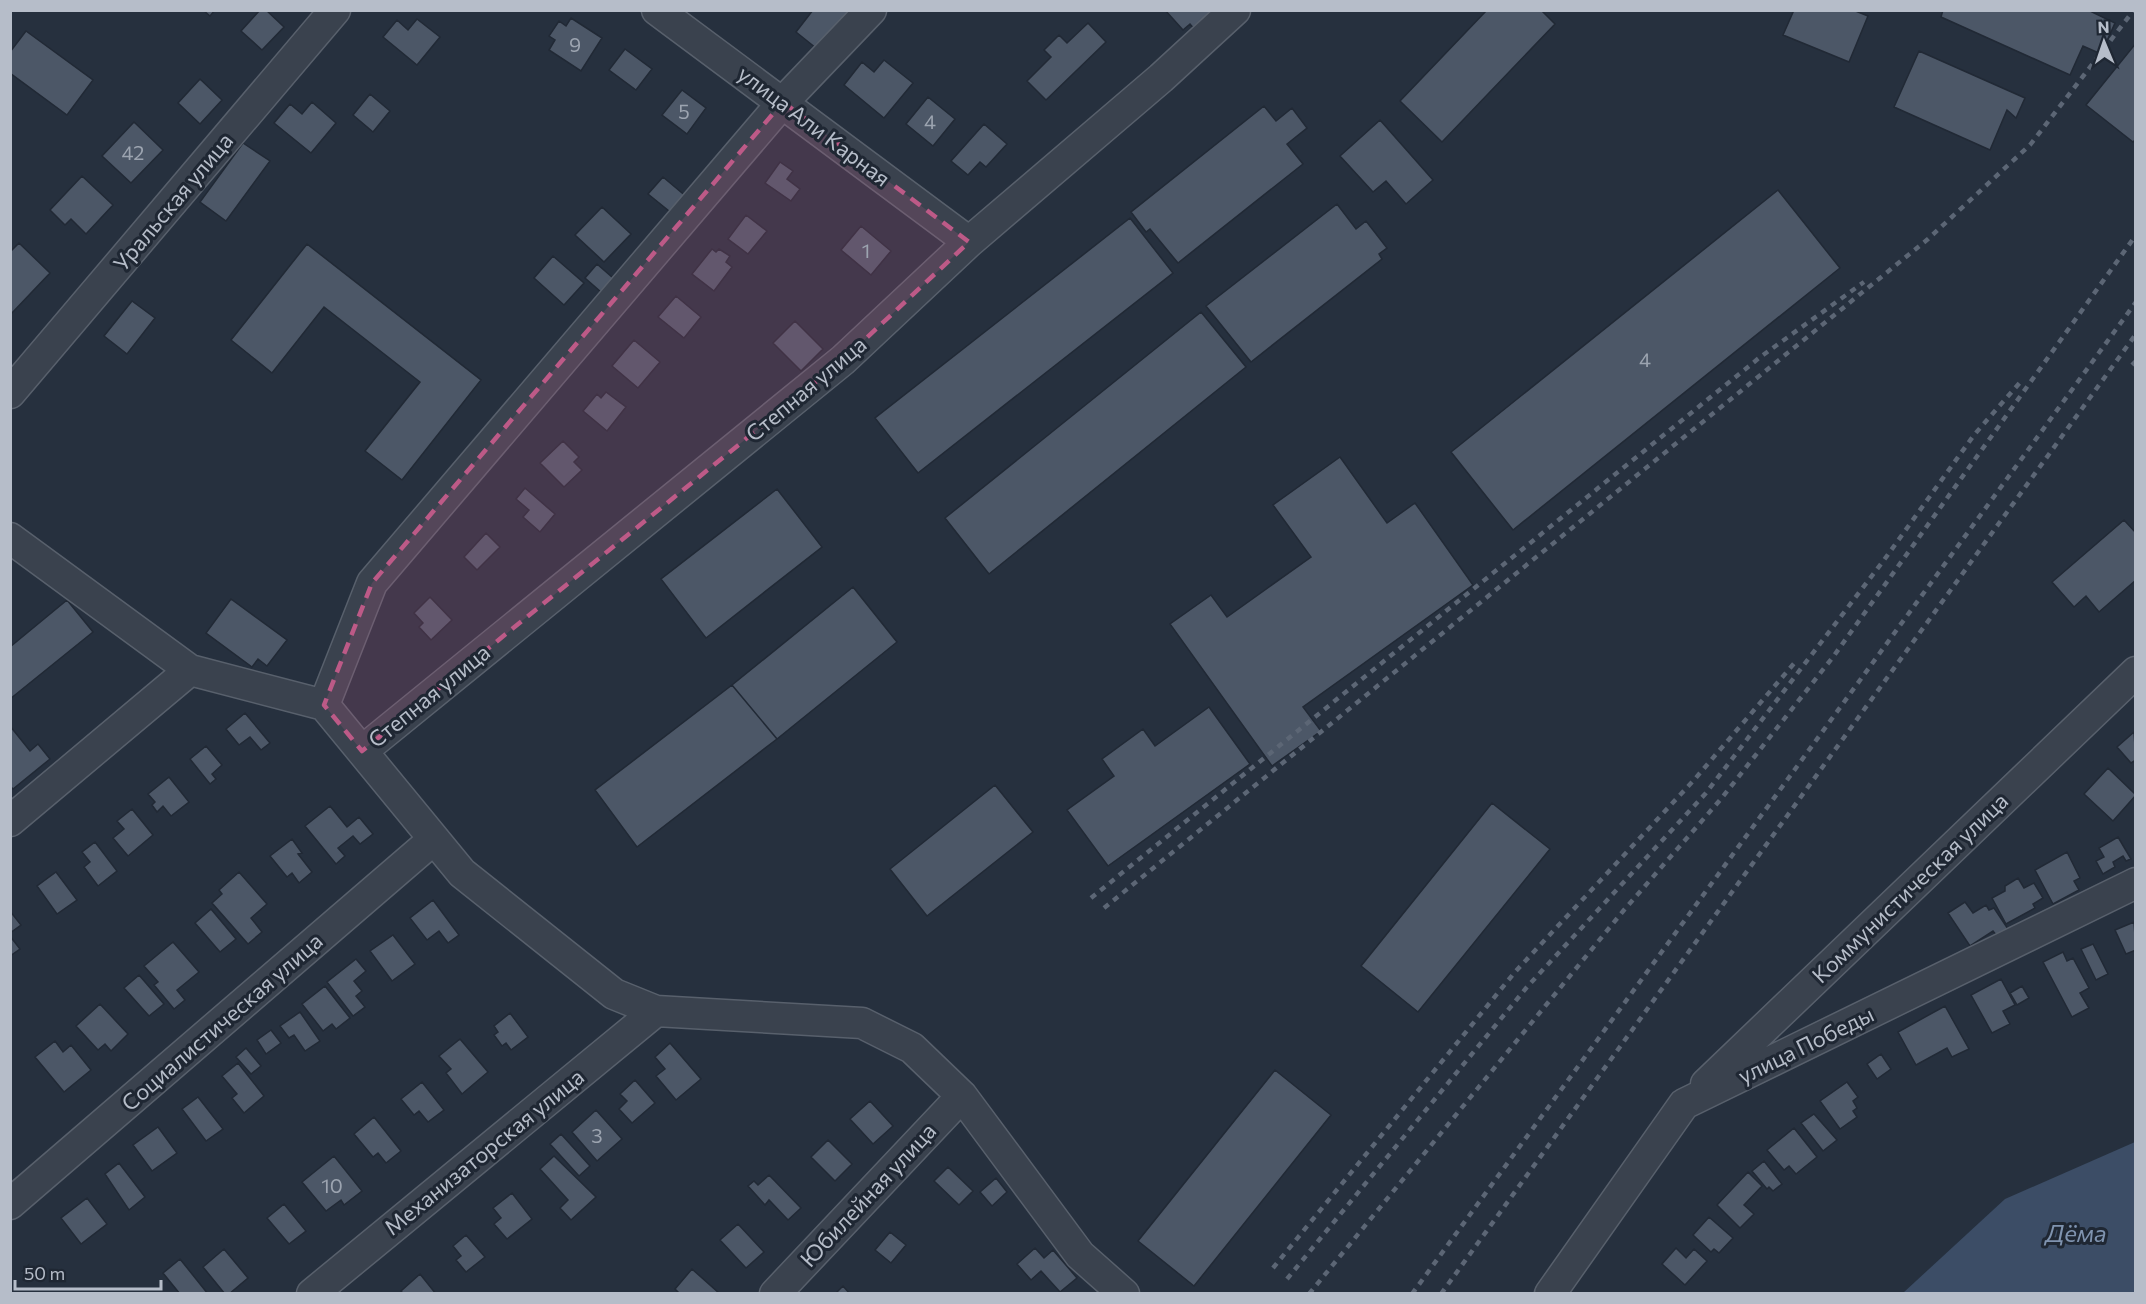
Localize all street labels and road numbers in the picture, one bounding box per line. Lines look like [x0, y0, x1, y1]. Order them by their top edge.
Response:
street label: улица Али Карная [733, 60, 896, 192]
street label: Уральская улица [107, 127, 238, 276]
street label: Степная улица [740, 330, 871, 447]
street label: Степная улица [362, 638, 495, 753]
street label: Коммунистическая улица [1806, 787, 2013, 988]
street label: Социалистическая улица [116, 927, 328, 1116]
street label: улица Победы [1733, 1000, 1878, 1089]
street label: Механизаторская улица [378, 1063, 589, 1240]
street label: Юбилейная улица [794, 1117, 941, 1272]

